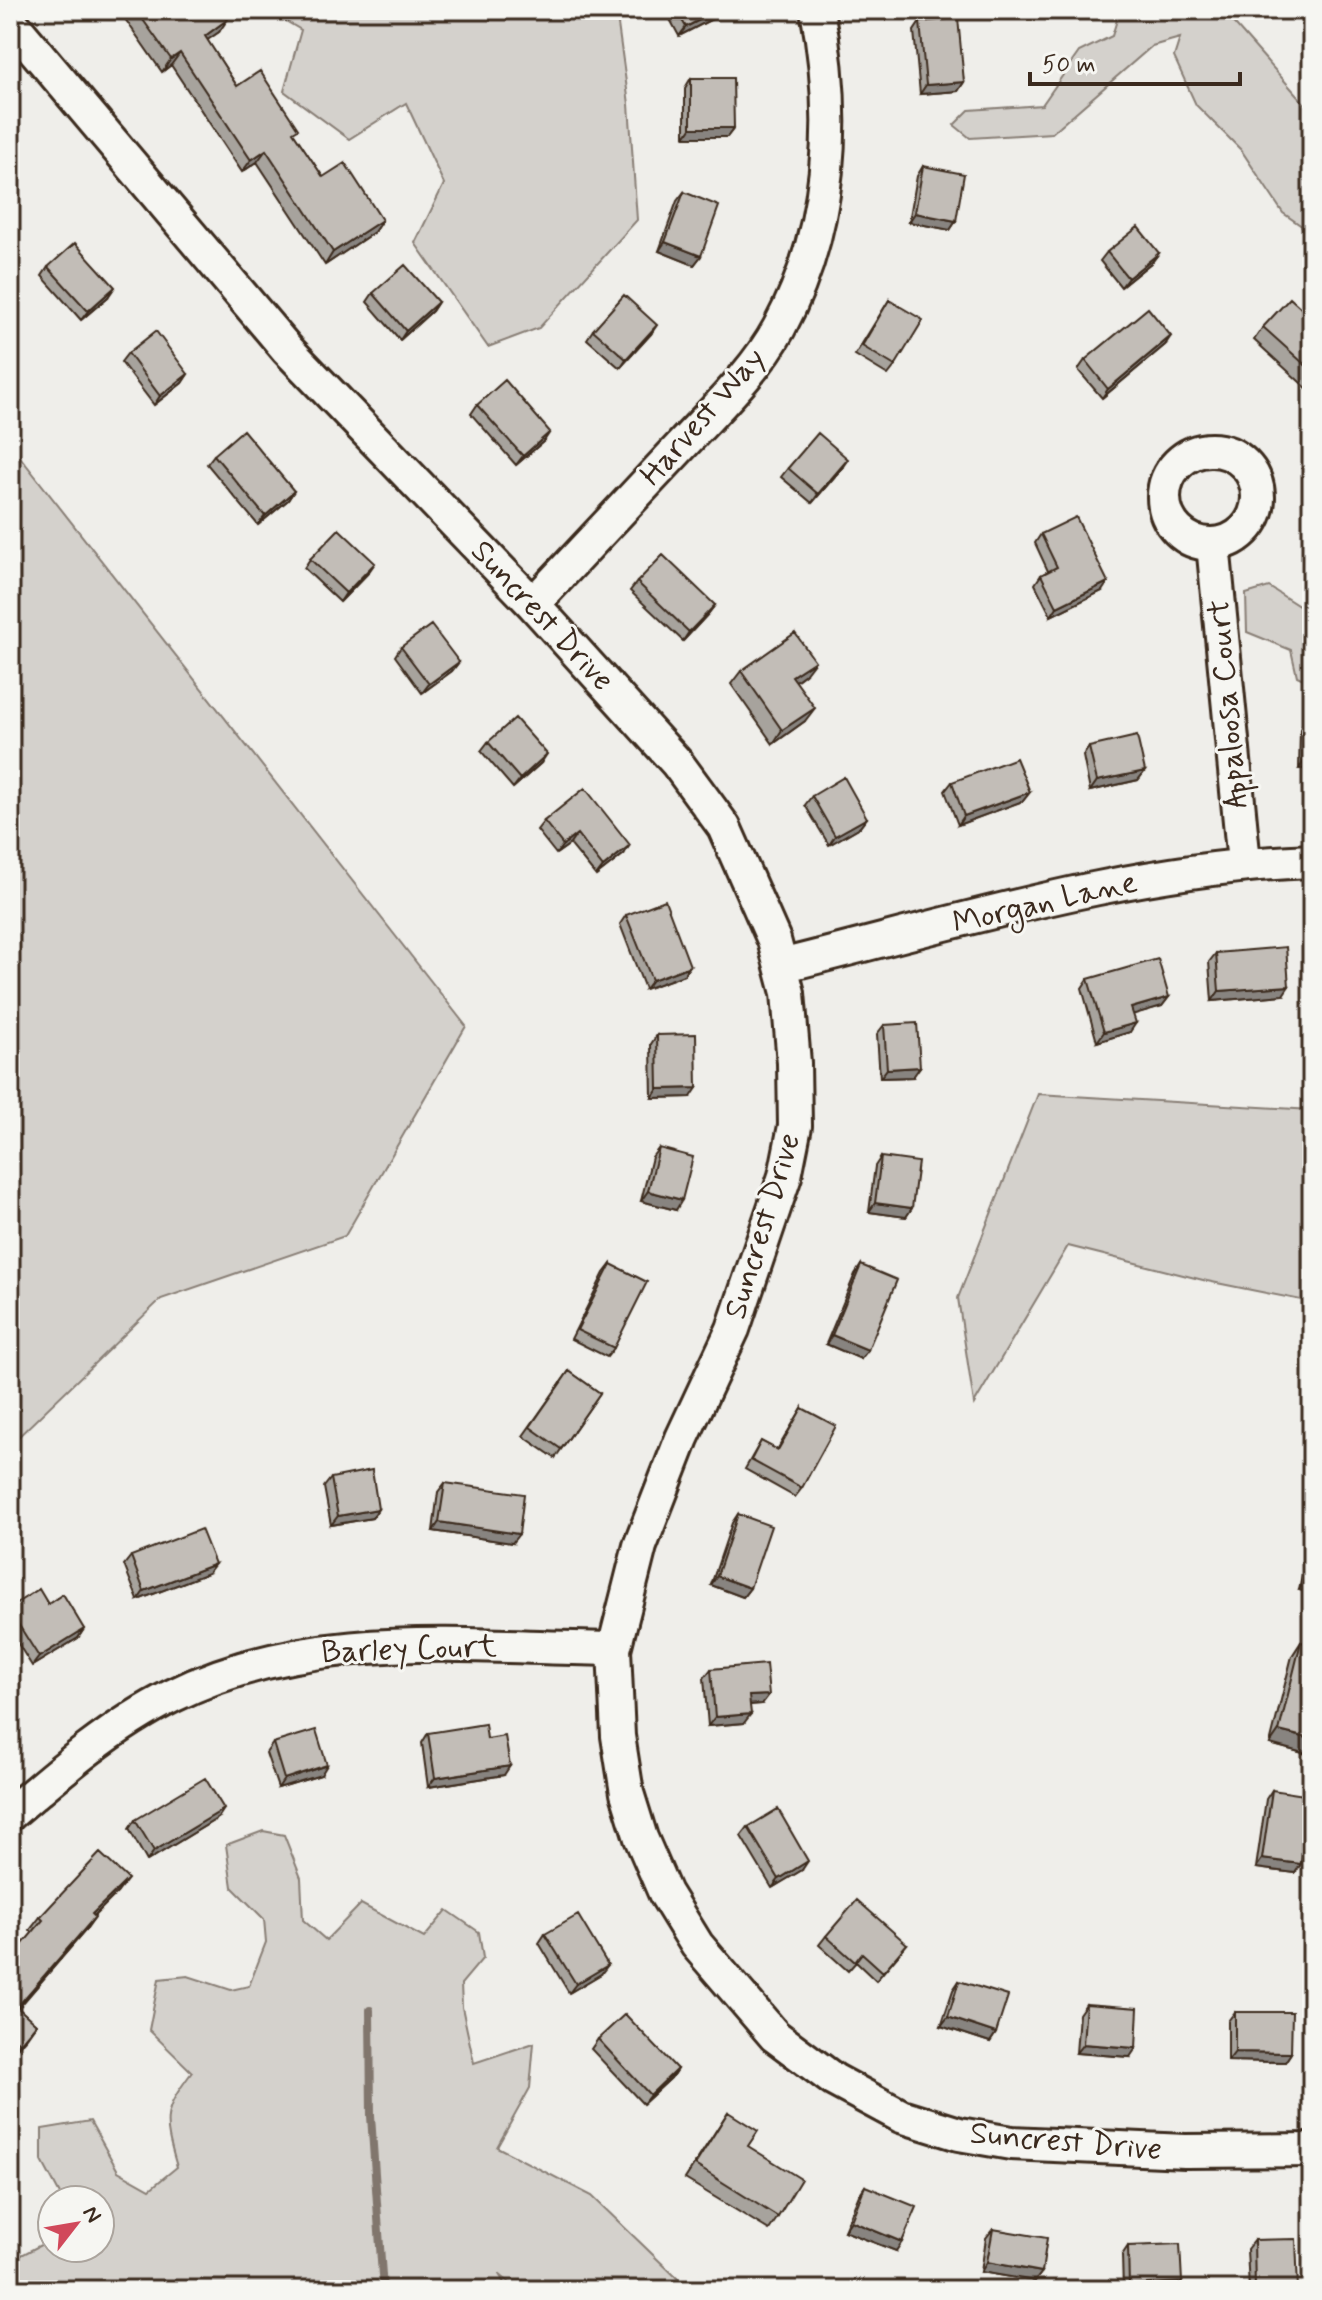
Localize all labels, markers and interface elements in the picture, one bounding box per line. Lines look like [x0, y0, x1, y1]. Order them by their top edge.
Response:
scale bar [1030, 36, 1240, 86]
text: 50 m [1042, 50, 1096, 81]
street label: Harvest Way [631, 339, 775, 495]
street label: Suncrest Drive [461, 531, 623, 701]
street label: Appaloosa Court [1198, 598, 1261, 810]
street label: Morgan Lane [949, 861, 1142, 947]
street label: Suncrest Drive [715, 1128, 811, 1324]
street label: Barley Court [321, 1626, 498, 1674]
street label: Suncrest Drive [968, 2113, 1164, 2171]
north arrow [36, 2184, 116, 2264]
text: N [76, 2201, 107, 2228]

